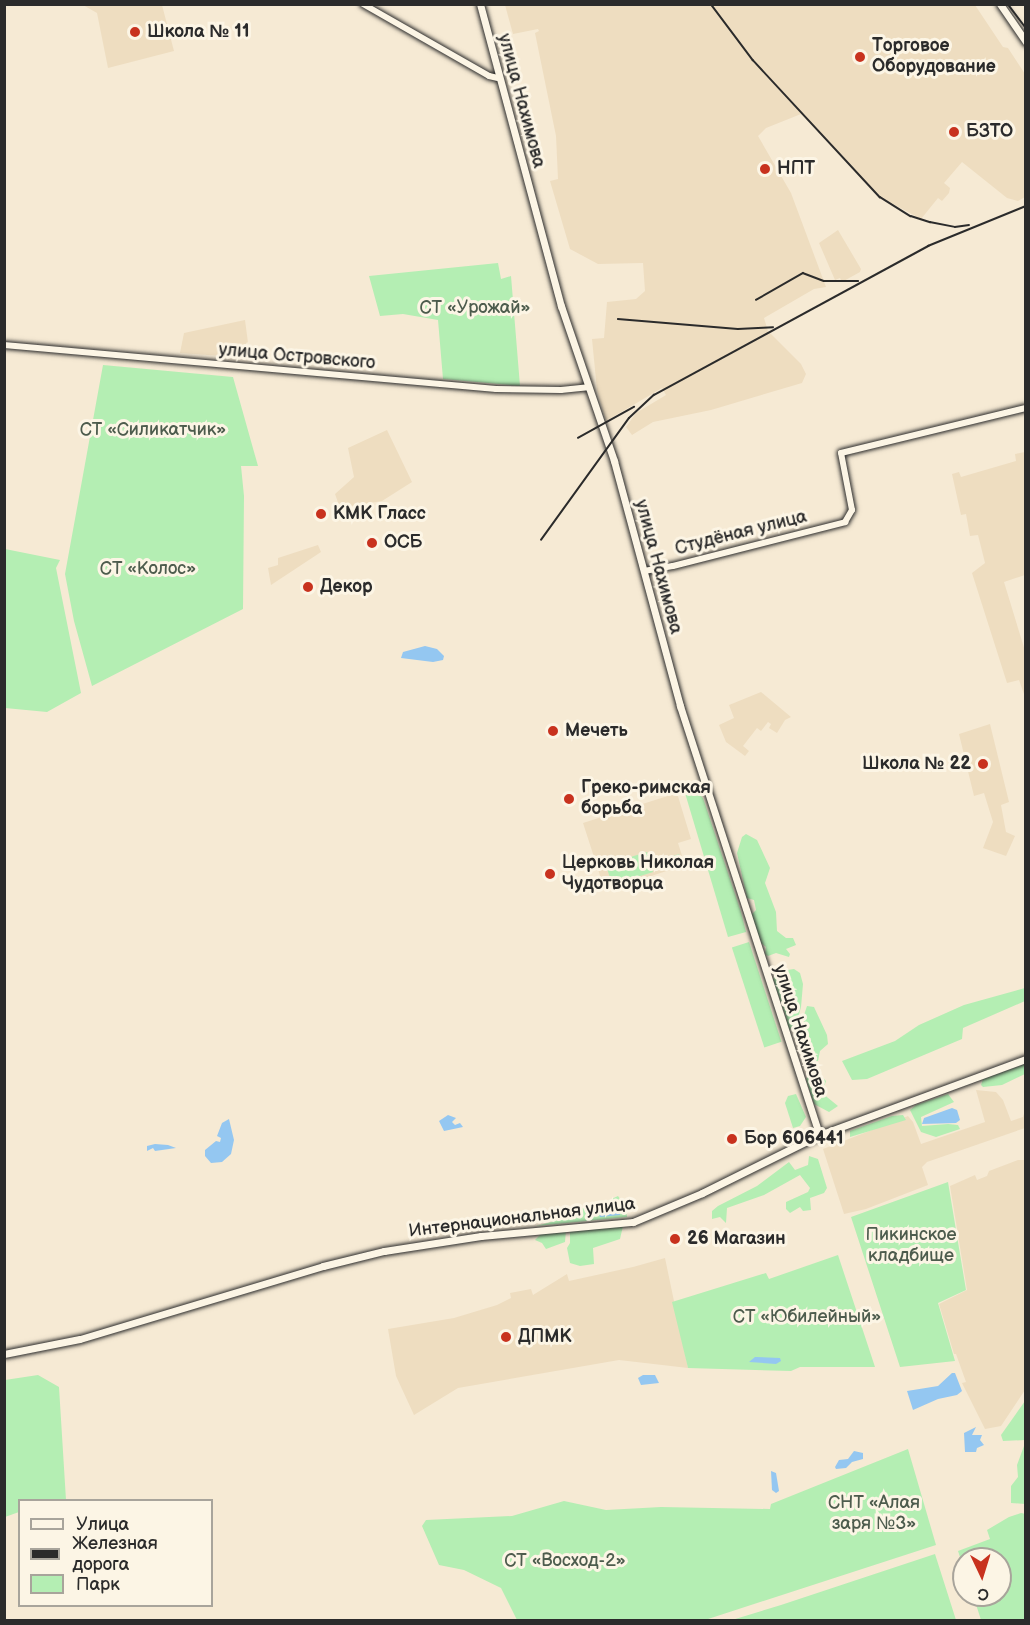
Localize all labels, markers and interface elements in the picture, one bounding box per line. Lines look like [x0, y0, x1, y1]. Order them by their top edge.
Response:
place label: Школа № 11 [147, 21, 249, 43]
marker: Школа № 11 [128, 25, 142, 39]
street label: улица Нахимова [493, 31, 549, 171]
place label: Торговое Оборудование [872, 36, 996, 78]
marker: Торговое Оборудование [853, 50, 867, 64]
place label: БЗТО [966, 121, 1013, 143]
marker: БЗТО [947, 125, 961, 139]
place label: НПТ [777, 158, 815, 180]
marker: НПТ [758, 162, 772, 176]
park label: СТ «Урожай» [419, 297, 531, 319]
street label: улица Островского [218, 339, 376, 375]
park label: СТ «Силикатчик» [80, 419, 226, 441]
street label: улица Нахимова [630, 497, 686, 637]
place label: КМК Гласс [333, 503, 426, 525]
street label: Студёная улица [673, 506, 809, 560]
marker: КМК Гласс [314, 507, 328, 521]
place label: ОСБ [384, 532, 422, 554]
marker: ОСБ [365, 536, 379, 550]
park label: СТ «Колос» [100, 558, 196, 580]
place label: Декор [320, 576, 373, 598]
marker: Декор [301, 580, 315, 594]
place label: Мечеть [565, 720, 628, 742]
marker: Мечеть [546, 724, 560, 738]
place label: Школа № 22 [862, 753, 971, 775]
marker: Школа № 22 [976, 757, 990, 771]
place label: Греко-римская борьба [581, 778, 711, 820]
marker: Греко-римская борьба [562, 792, 576, 806]
place label: Церковь Николая Чудотворца [562, 853, 714, 896]
marker: Церковь Николая Чудотворца [543, 867, 557, 881]
street label: улица Нахимова [768, 962, 832, 1100]
place label: Бор 606441 [744, 1128, 844, 1150]
marker: Бор 606441 [725, 1132, 739, 1146]
street label: Интернациональная улица [407, 1193, 637, 1243]
park label: Пикинское кладбище [866, 1225, 956, 1268]
place label: 26 Магазин [687, 1228, 786, 1250]
marker: 26 Магазин [668, 1232, 682, 1246]
park label: СТ «Юбилейный» [733, 1306, 881, 1328]
place label: ДПМК [518, 1326, 571, 1348]
marker: ДПМК [499, 1330, 513, 1344]
park label: СНТ «Алая заря №3» [828, 1493, 920, 1536]
legend [18, 1499, 213, 1607]
text: Улица [76, 1514, 129, 1535]
text: Железная дорога [72, 1533, 158, 1575]
north arrow [952, 1547, 1012, 1607]
park label: СТ «Восход-2» [504, 1550, 626, 1572]
text: Парк [76, 1574, 120, 1595]
text: С [977, 1584, 989, 1603]

